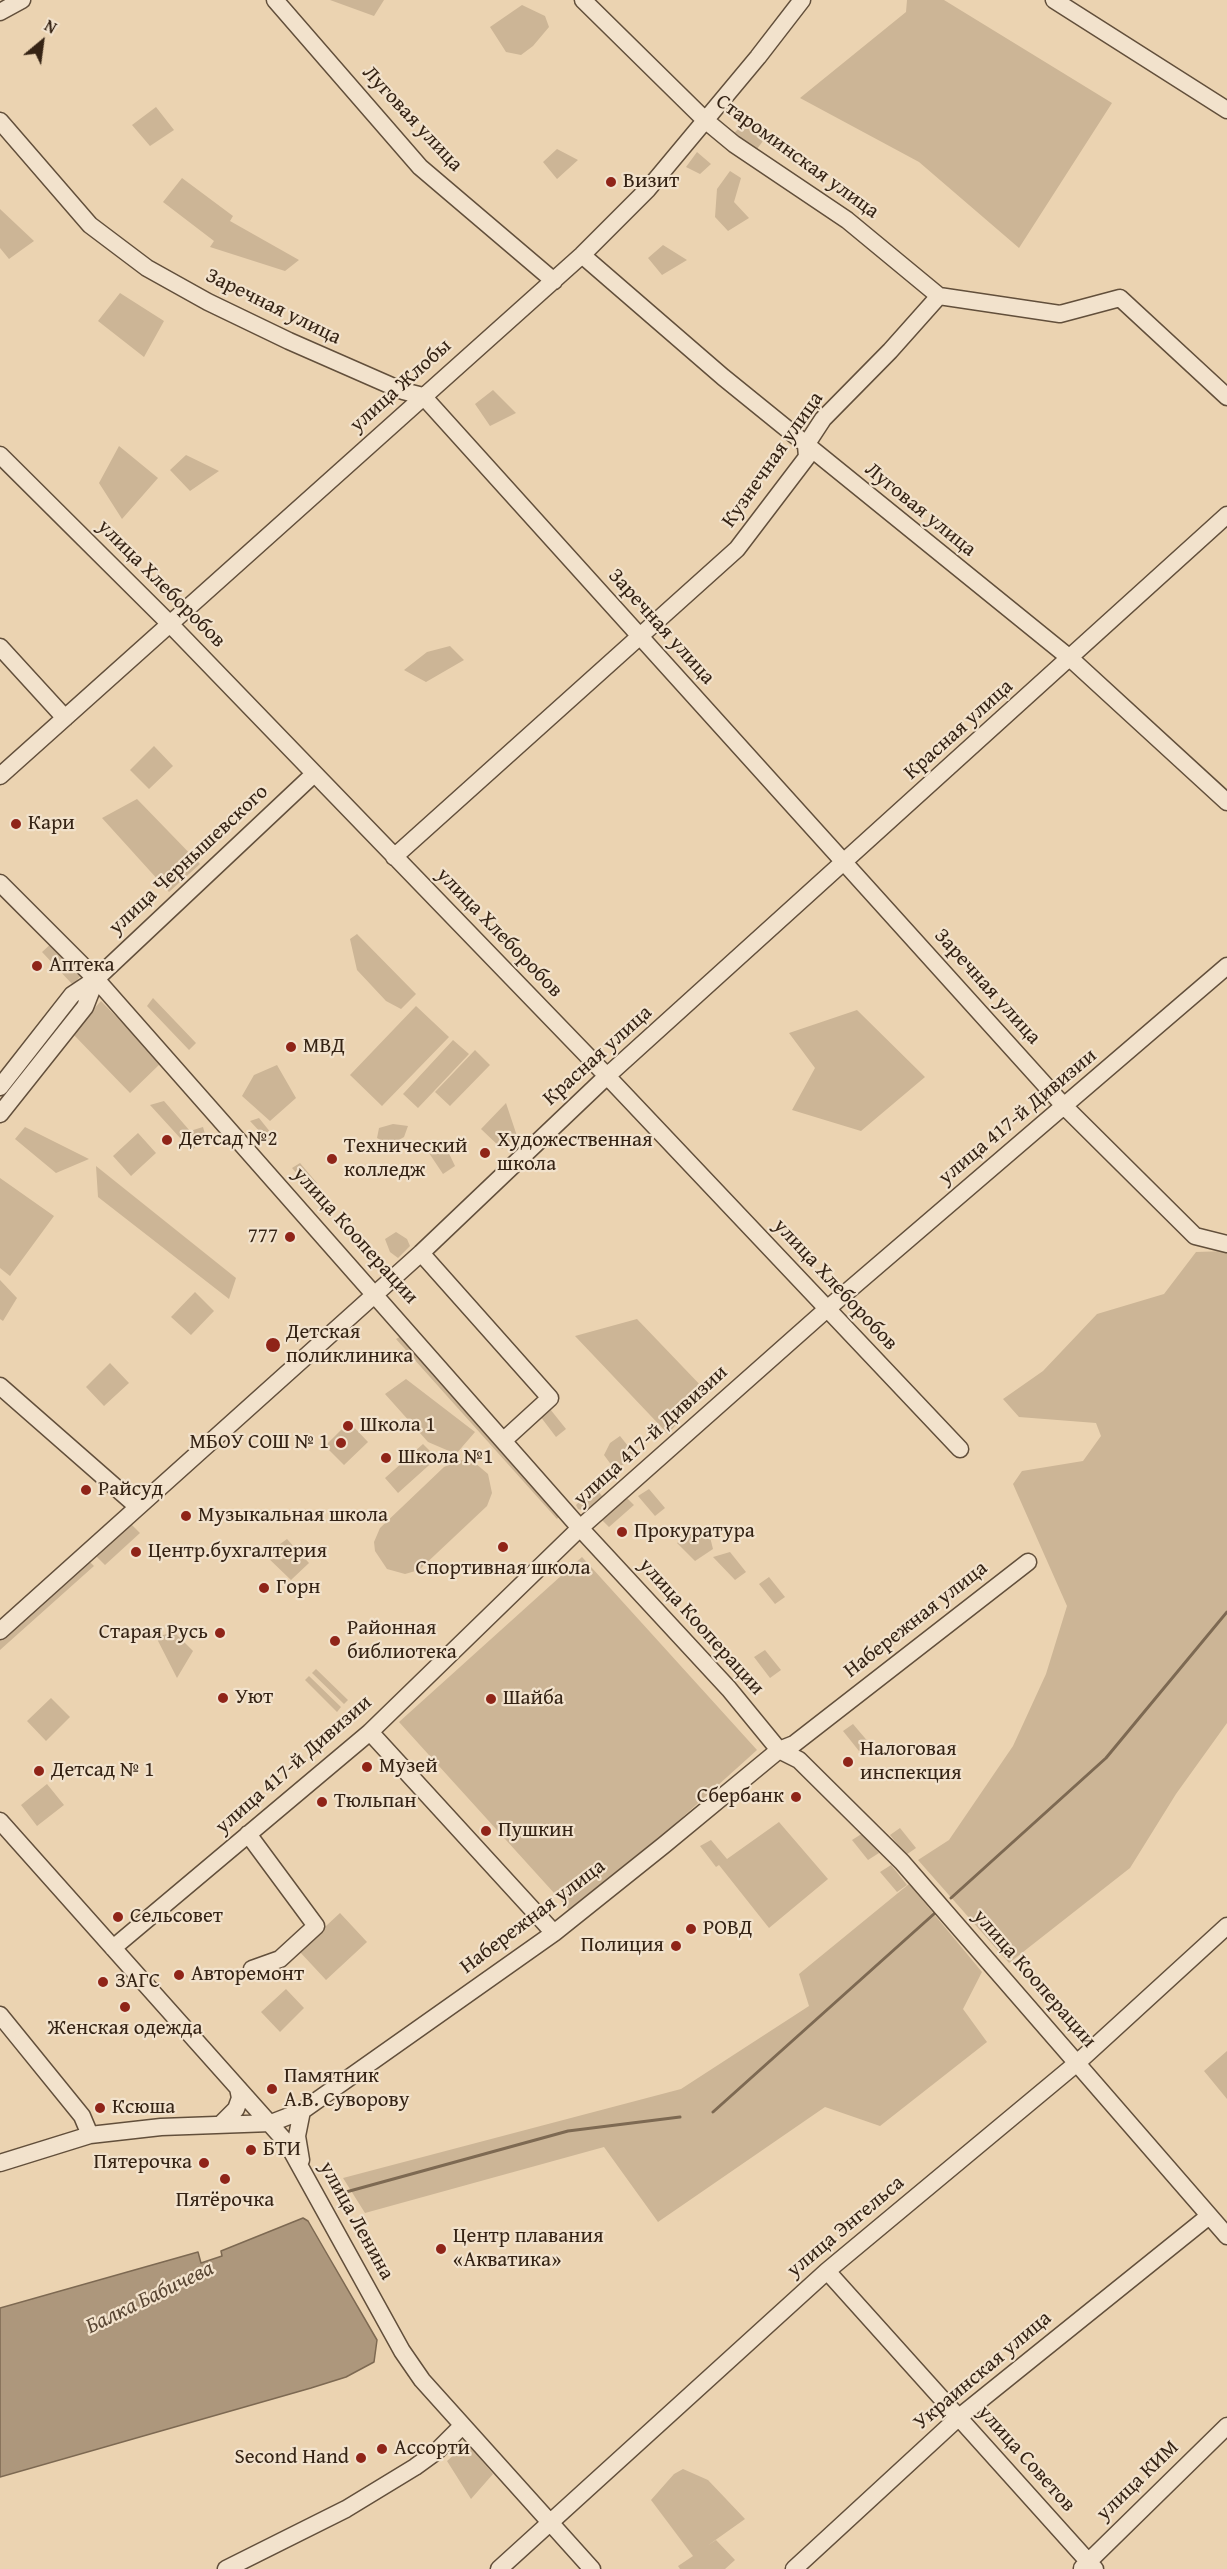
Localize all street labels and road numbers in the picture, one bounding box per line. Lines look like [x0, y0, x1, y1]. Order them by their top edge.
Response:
street label: Луговая улица [356, 61, 468, 177]
street label: Староминская улица [711, 89, 883, 225]
street label: Заречная улица [201, 263, 345, 351]
street label: улица Жлобы [345, 334, 457, 438]
street label: Кузнечная улица [717, 387, 829, 533]
street label: Луговая улица [859, 457, 981, 563]
street label: улица Хлеборобов [92, 515, 230, 653]
street label: Заречная улица [602, 564, 720, 690]
street label: Красная улица [899, 675, 1019, 785]
street label: улица Чернышевского [104, 780, 274, 940]
street label: улица Хлеборобов [431, 863, 567, 1003]
street label: Заречная улица [928, 924, 1046, 1050]
street label: Красная улица [538, 1001, 658, 1111]
street label: улица 417-й Дивизии [934, 1043, 1102, 1191]
street label: улица Кооперации [287, 1162, 423, 1310]
street label: улица Хлеборобов [767, 1214, 903, 1356]
street label: улица 417-й Дивизии [569, 1360, 733, 1512]
street label: улица Кооперации [633, 1553, 769, 1701]
street label: Набережная улица [839, 1556, 993, 1684]
street label: улица 417-й Дивизии [211, 1690, 377, 1840]
street label: Набережная улица [455, 1854, 611, 1980]
street label: улица Кооперации [967, 1904, 1101, 2054]
street label: улица Ленина [313, 2157, 399, 2285]
street label: улица Энгельса [782, 2171, 910, 2283]
street label: Украинская улица [909, 2306, 1057, 2436]
street label: улица Советов [972, 2401, 1080, 2517]
street label: улица КИМ [1092, 2436, 1184, 2526]

